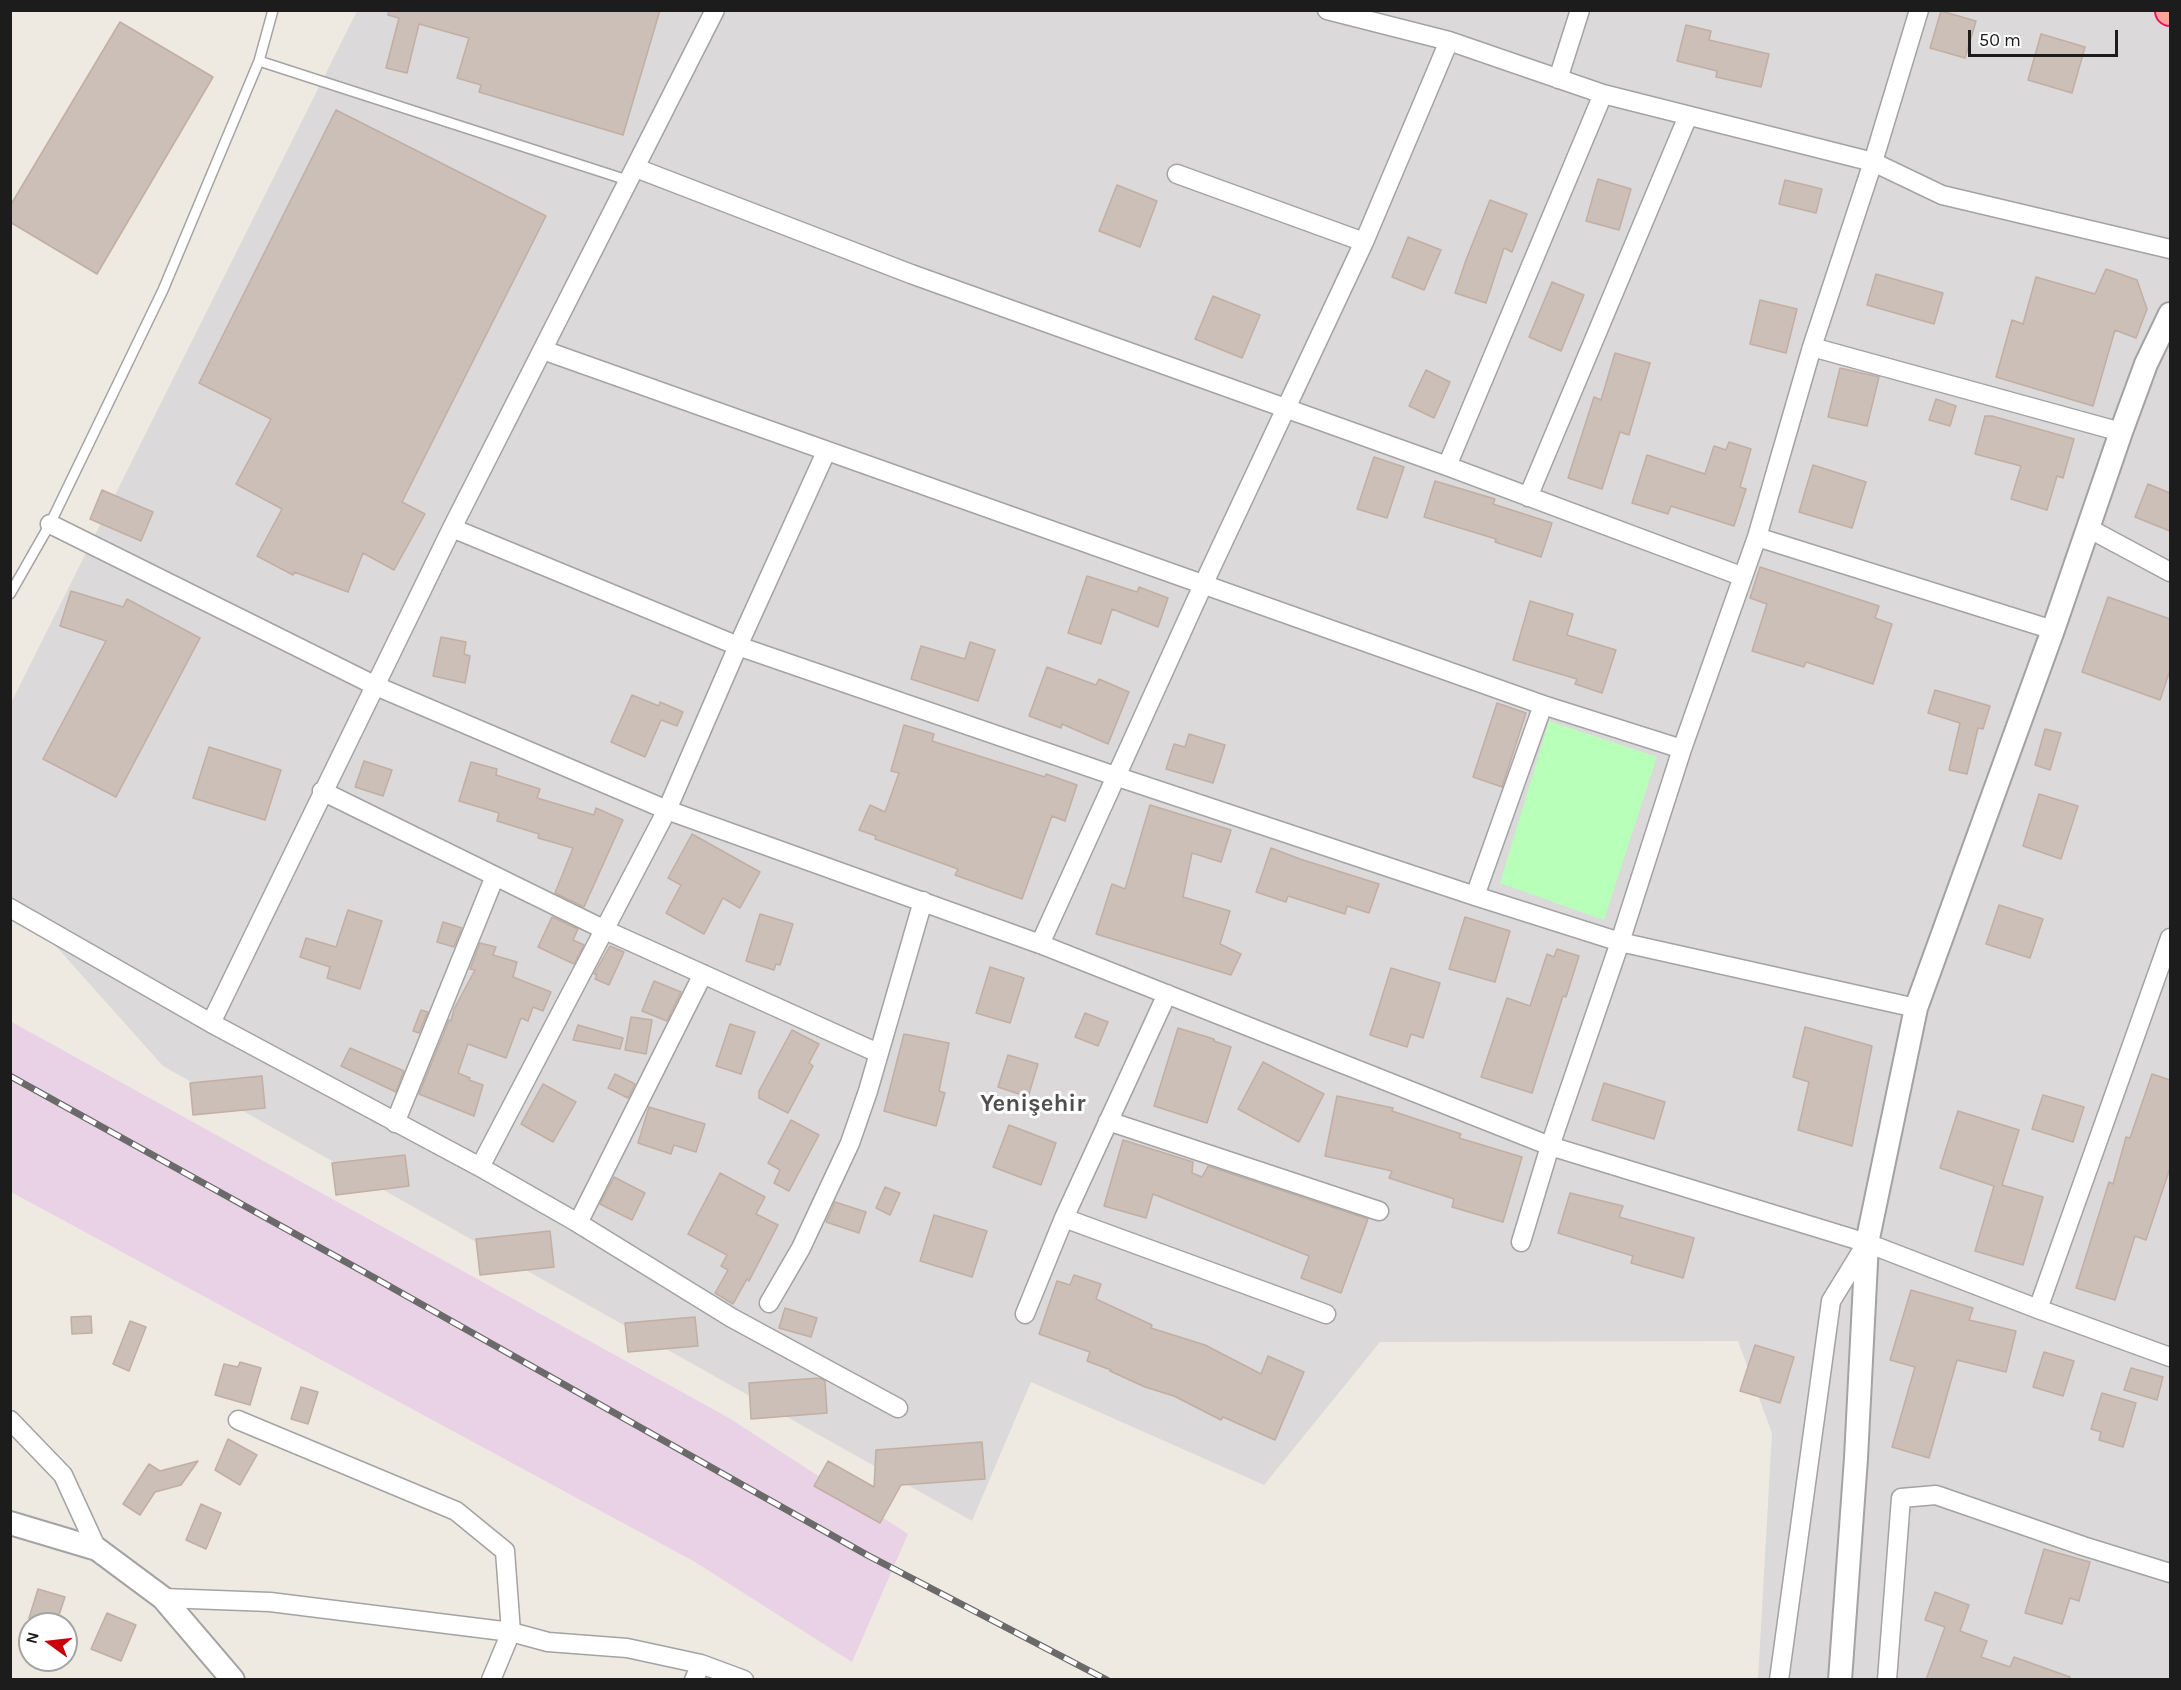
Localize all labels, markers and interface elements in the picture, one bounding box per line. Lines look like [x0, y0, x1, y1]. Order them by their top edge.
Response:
scale bar [1971, 18, 2121, 56]
text: 50 m [1979, 29, 2021, 51]
district label: Yenişehir [980, 1090, 1086, 1118]
north arrow [18, 1612, 78, 1672]
text: N [21, 1630, 43, 1646]

